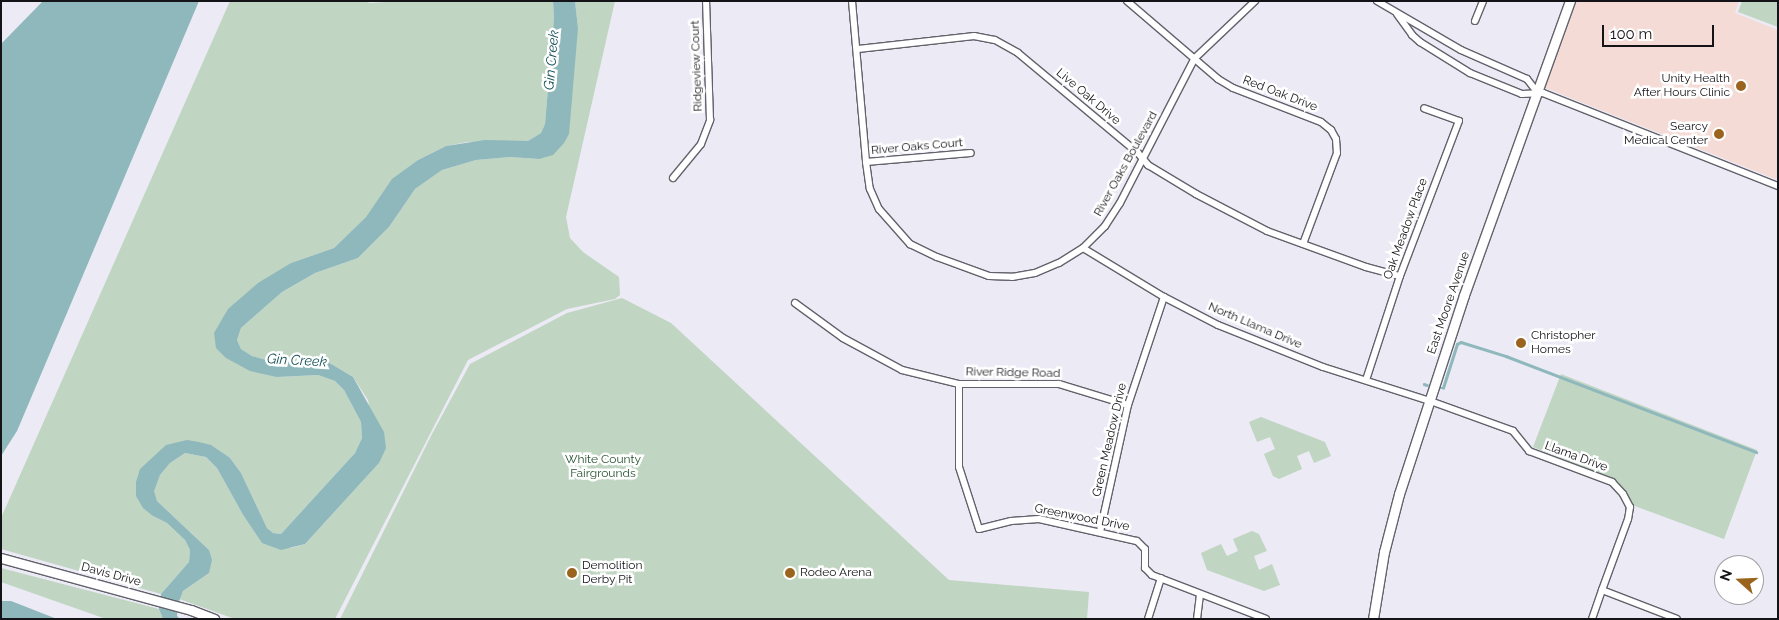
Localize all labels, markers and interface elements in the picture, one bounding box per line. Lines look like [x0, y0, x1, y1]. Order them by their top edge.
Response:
scale bar [1604, 15, 1716, 47]
street label: Ridgeview Court [688, 20, 706, 112]
text: 100 m [1610, 25, 1652, 43]
water label: Gin Creek [540, 29, 562, 91]
street label: Live Oak Drive [1053, 66, 1123, 128]
place label: Unity Health After Hours Clinic [1633, 72, 1730, 100]
street label: Red Oak Drive [1241, 73, 1319, 115]
marker: Unity Health After Hours Clinic [1734, 79, 1748, 93]
street label: River Oaks Boulevard [1091, 109, 1161, 219]
place label: Searcy Medical Center [1624, 120, 1708, 148]
marker: Searcy Medical Center [1712, 127, 1726, 141]
street label: River Oaks Court [870, 136, 964, 158]
street label: Oak Meadow Place [1381, 176, 1431, 282]
street label: East Moore Avenue [1425, 250, 1473, 356]
street label: North Llama Drive [1206, 300, 1304, 352]
place label: Christopher Homes [1531, 329, 1596, 357]
marker: Christopher Homes [1515, 337, 1527, 349]
water label: Gin Creek [267, 350, 327, 370]
street label: River Ridge Road [965, 365, 1061, 381]
street label: Green Meadow Drive [1090, 382, 1130, 498]
street label: Llama Drive [1542, 439, 1610, 475]
park label: White County Fairgrounds [565, 453, 641, 481]
street label: Greenwood Drive [1033, 502, 1131, 534]
north arrow [1714, 555, 1764, 605]
place label: Demolition Derby Pit [582, 559, 642, 587]
street label: Davis Drive [79, 560, 143, 590]
place label: Rodeo Arena [800, 566, 872, 580]
marker: Demolition Derby Pit [566, 567, 578, 579]
marker: Rodeo Arena [784, 567, 796, 579]
text: N [1716, 567, 1735, 583]

